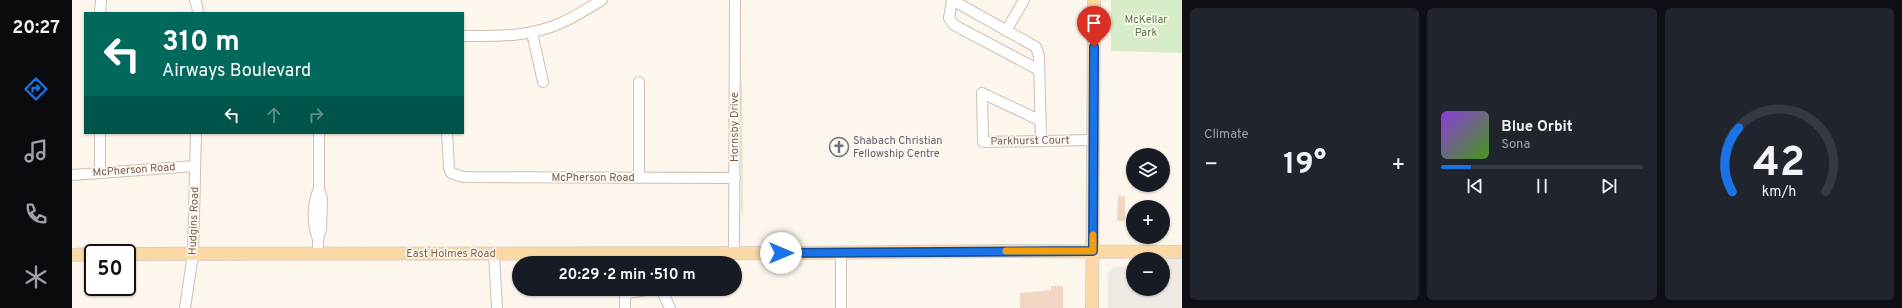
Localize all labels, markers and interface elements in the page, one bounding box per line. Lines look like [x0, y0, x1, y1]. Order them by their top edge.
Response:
pin [1077, 6, 1111, 47]
icon: arrive [1083, 12, 1105, 34]
park label: McKellar Park [1124, 13, 1168, 40]
text: 20:27 [12, 17, 60, 40]
text: 310 m [162, 25, 240, 61]
icon: left [96, 28, 148, 80]
text: Airways Boulevard [162, 60, 311, 83]
icon: directions [22, 75, 50, 103]
street label: Hornsby Drive [728, 92, 742, 162]
icon: left [221, 104, 243, 126]
icon: ahead [263, 104, 285, 126]
icon: right [305, 104, 327, 126]
text: Blue Orbit [1501, 118, 1573, 137]
text: Climate [1204, 127, 1249, 143]
street label: Parkhurst Court [990, 133, 1070, 149]
place label: Shabach Christian Fellowship Centre [853, 134, 943, 161]
church icon: Shabach Christian Fellowship Centre [828, 136, 850, 158]
icon: music [22, 137, 50, 165]
text: Sona [1501, 137, 1530, 153]
text: 42 [1753, 138, 1805, 191]
text: 19° [1283, 147, 1326, 184]
map controls [1126, 148, 1170, 296]
button: layers [1126, 148, 1170, 192]
text: − [1204, 152, 1218, 179]
text: + [1391, 152, 1405, 179]
street label: McPherson Road [92, 160, 176, 180]
street label: McPherson Road [551, 171, 635, 185]
icon: previous [1464, 175, 1486, 197]
icon: pause [1531, 175, 1553, 197]
icon: next [1598, 175, 1620, 197]
text: km/h [1762, 183, 1797, 201]
street label: Hudgins Road [186, 187, 202, 255]
icon: phone [22, 200, 50, 228]
button: + [1126, 200, 1170, 244]
position arrow [760, 232, 802, 274]
speed limit sign: 50 [84, 244, 136, 296]
street label: East Holmes Road [406, 247, 496, 261]
button: − [1126, 252, 1170, 296]
icon: climate [22, 263, 50, 291]
text: 20:29 · 2 min · 510 m [558, 266, 696, 285]

